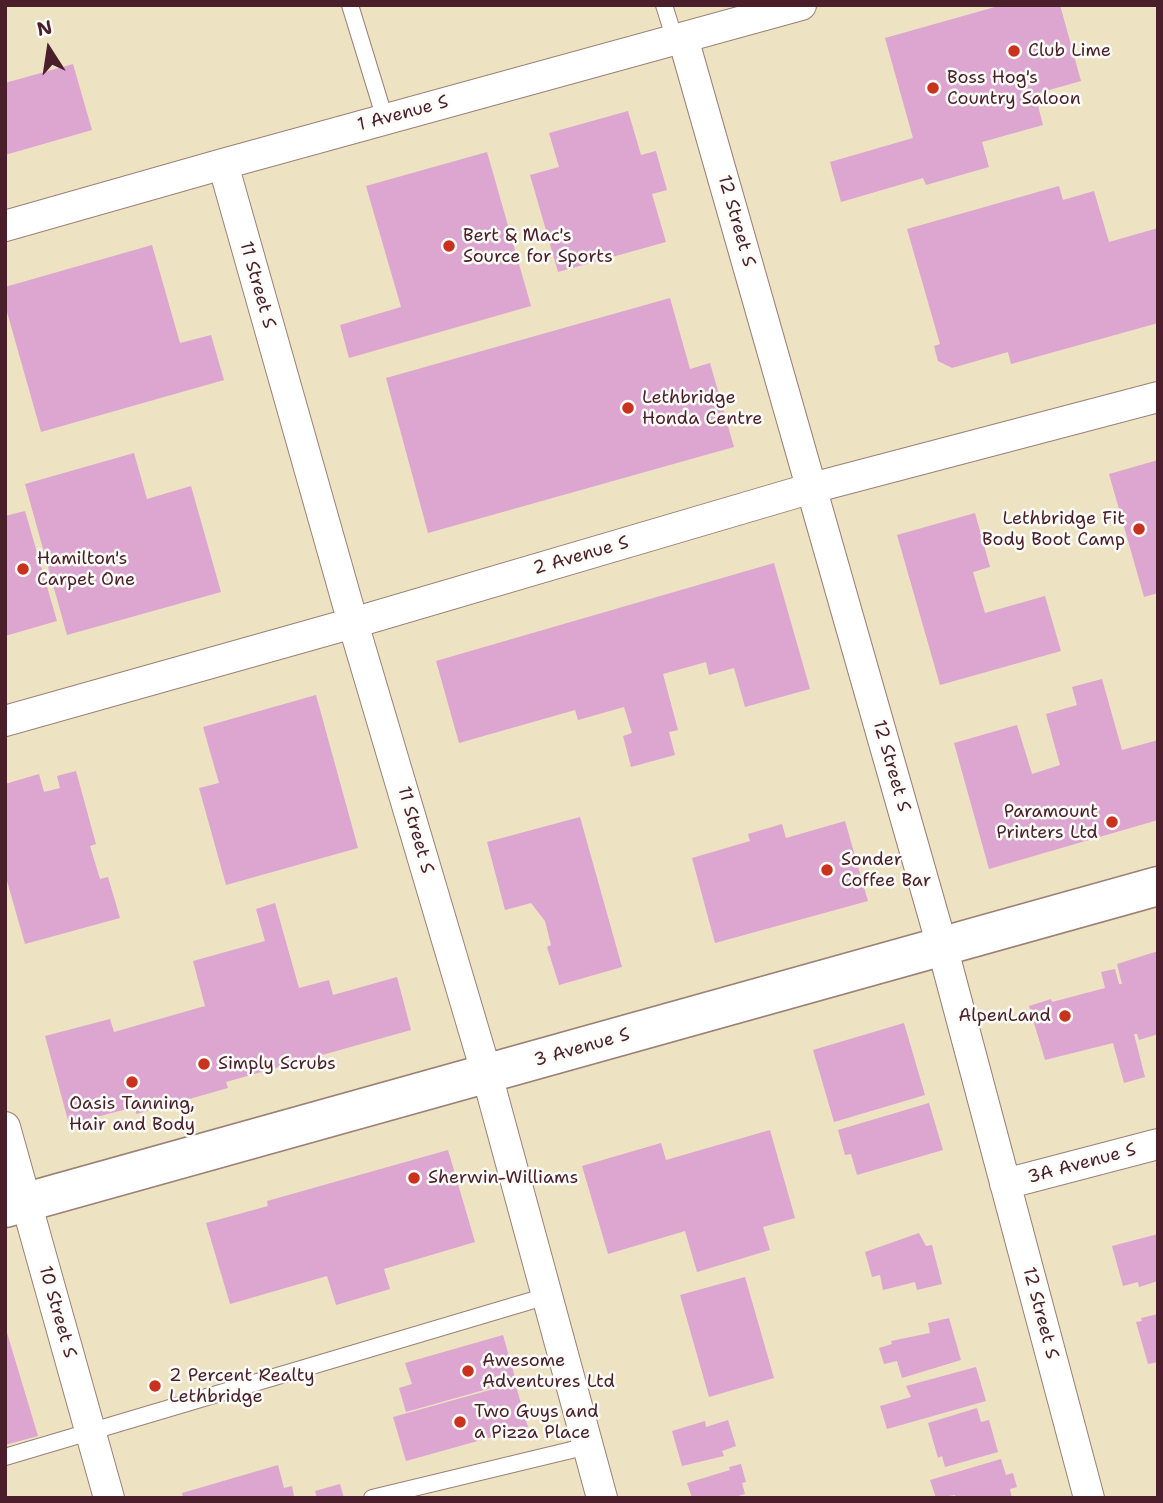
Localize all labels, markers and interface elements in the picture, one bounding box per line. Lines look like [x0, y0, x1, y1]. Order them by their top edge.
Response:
north arrow [14, 14, 84, 84]
text: N [35, 14, 54, 42]
place label: Club Lime [1028, 40, 1111, 62]
marker: Club Lime [1006, 43, 1022, 59]
place label: Boss Hog's Country Saloon [947, 67, 1081, 110]
marker: Boss Hog's Country Saloon [925, 80, 941, 96]
street label: 1 Avenue S [355, 92, 451, 136]
street label: 12 Street S [713, 173, 759, 269]
place label: Bert & Mac's Source for Sports [463, 225, 613, 268]
marker: Bert & Mac's Source for Sports [441, 238, 457, 254]
street label: 11 Street S [234, 239, 280, 331]
place label: Lethbridge Honda Centre [642, 387, 762, 430]
marker: Lethbridge Honda Centre [620, 400, 636, 416]
place label: Lethbridge Fit Body Boot Camp [982, 508, 1125, 550]
marker: Lethbridge Fit Body Boot Camp [1131, 521, 1147, 537]
street label: 2 Avenue S [531, 532, 631, 580]
place label: Hamilton's Carpet One [37, 548, 135, 590]
marker: Hamilton's Carpet One [15, 561, 31, 577]
street label: 12 Street S [868, 718, 914, 814]
street label: 11 Street S [392, 784, 438, 876]
place label: Paramount Printers Ltd [996, 801, 1098, 844]
marker: Paramount Printers Ltd [1104, 814, 1120, 830]
place label: Sonder Coffee Bar [841, 849, 931, 892]
marker: Sonder Coffee Bar [819, 862, 835, 878]
place label: AlpenLand [958, 1005, 1051, 1027]
marker: AlpenLand [1057, 1008, 1073, 1024]
street label: 3 Avenue S [532, 1024, 632, 1072]
place label: Simply Scrubs [218, 1053, 336, 1075]
marker: Simply Scrubs [196, 1056, 212, 1072]
marker: Oasis Tanning, Hair and Body [124, 1074, 140, 1090]
place label: Oasis Tanning, Hair and Body [69, 1093, 195, 1136]
street label: 3A Avenue S [1026, 1139, 1138, 1189]
place label: Sherwin-Williams [428, 1167, 578, 1189]
marker: Sherwin-Williams [406, 1170, 422, 1186]
street label: 10 Street S [34, 1263, 80, 1361]
street label: 12 Street S [1017, 1265, 1063, 1361]
place label: Awesome Adventures Ltd [482, 1350, 615, 1392]
marker: Awesome Adventures Ltd [460, 1363, 476, 1379]
place label: 2 Percent Realty Lethbridge [169, 1365, 315, 1408]
marker: 2 Percent Realty Lethbridge [147, 1378, 163, 1394]
place label: Two Guys and a Pizza Place [474, 1401, 599, 1444]
marker: Two Guys and a Pizza Place [452, 1414, 468, 1430]

